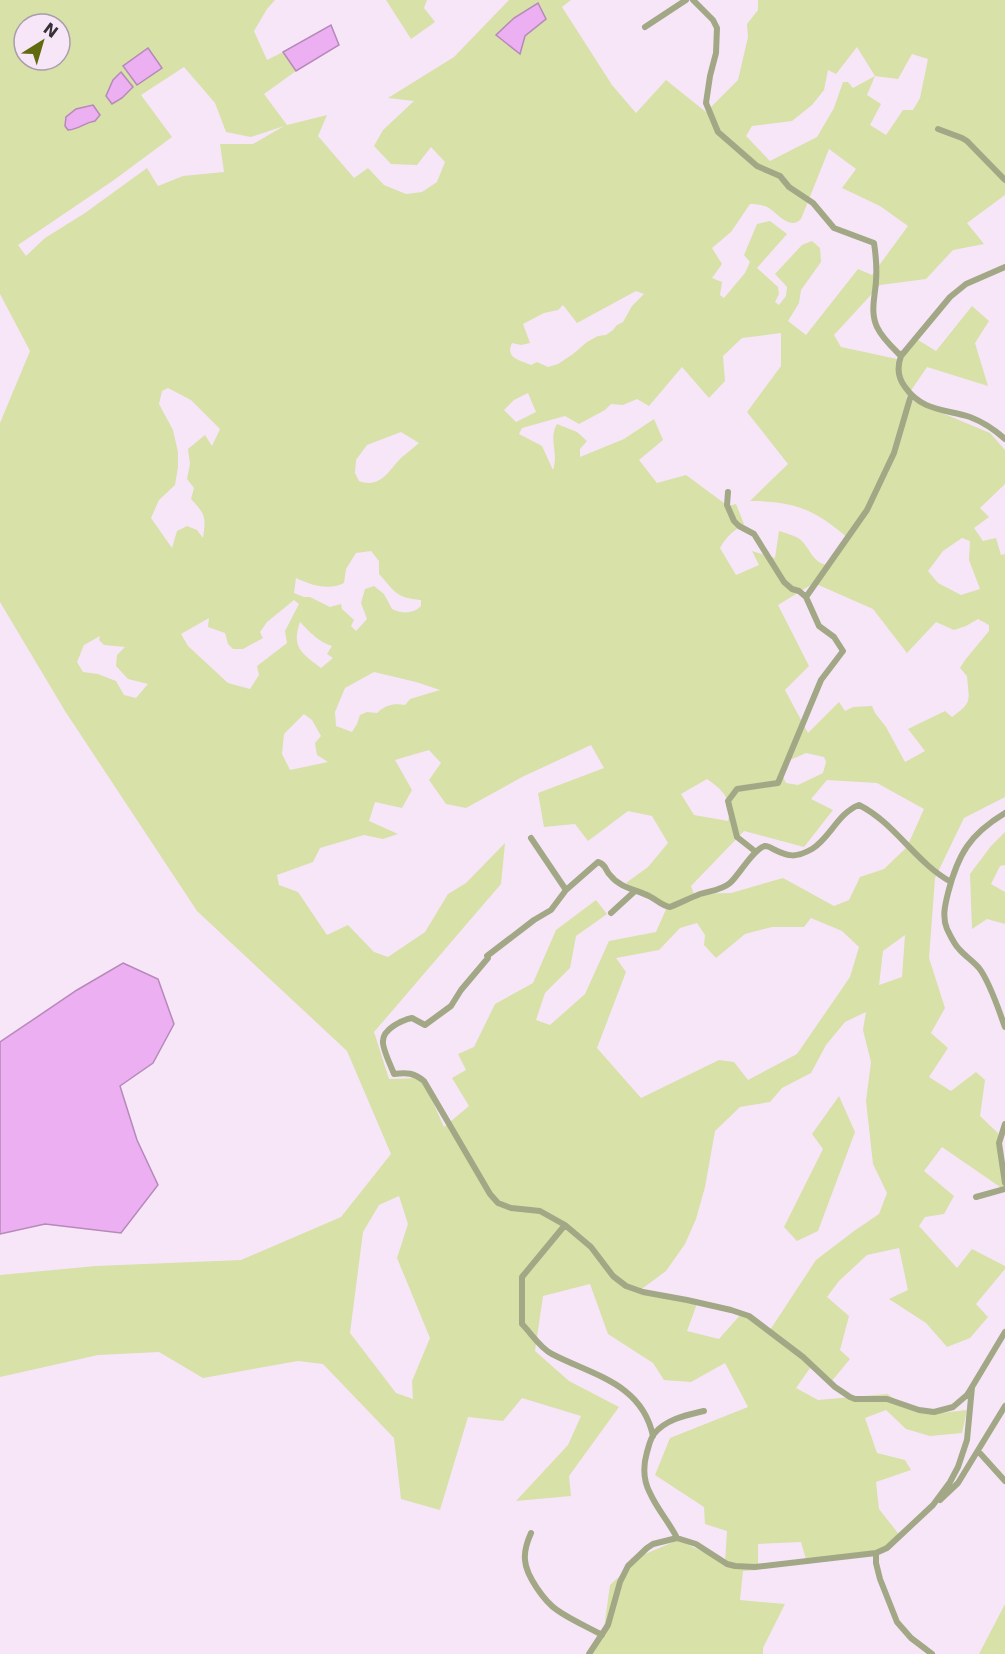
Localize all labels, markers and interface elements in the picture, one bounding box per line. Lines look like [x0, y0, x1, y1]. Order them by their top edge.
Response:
north arrow [12, 12, 72, 72]
text: N [40, 19, 62, 42]

